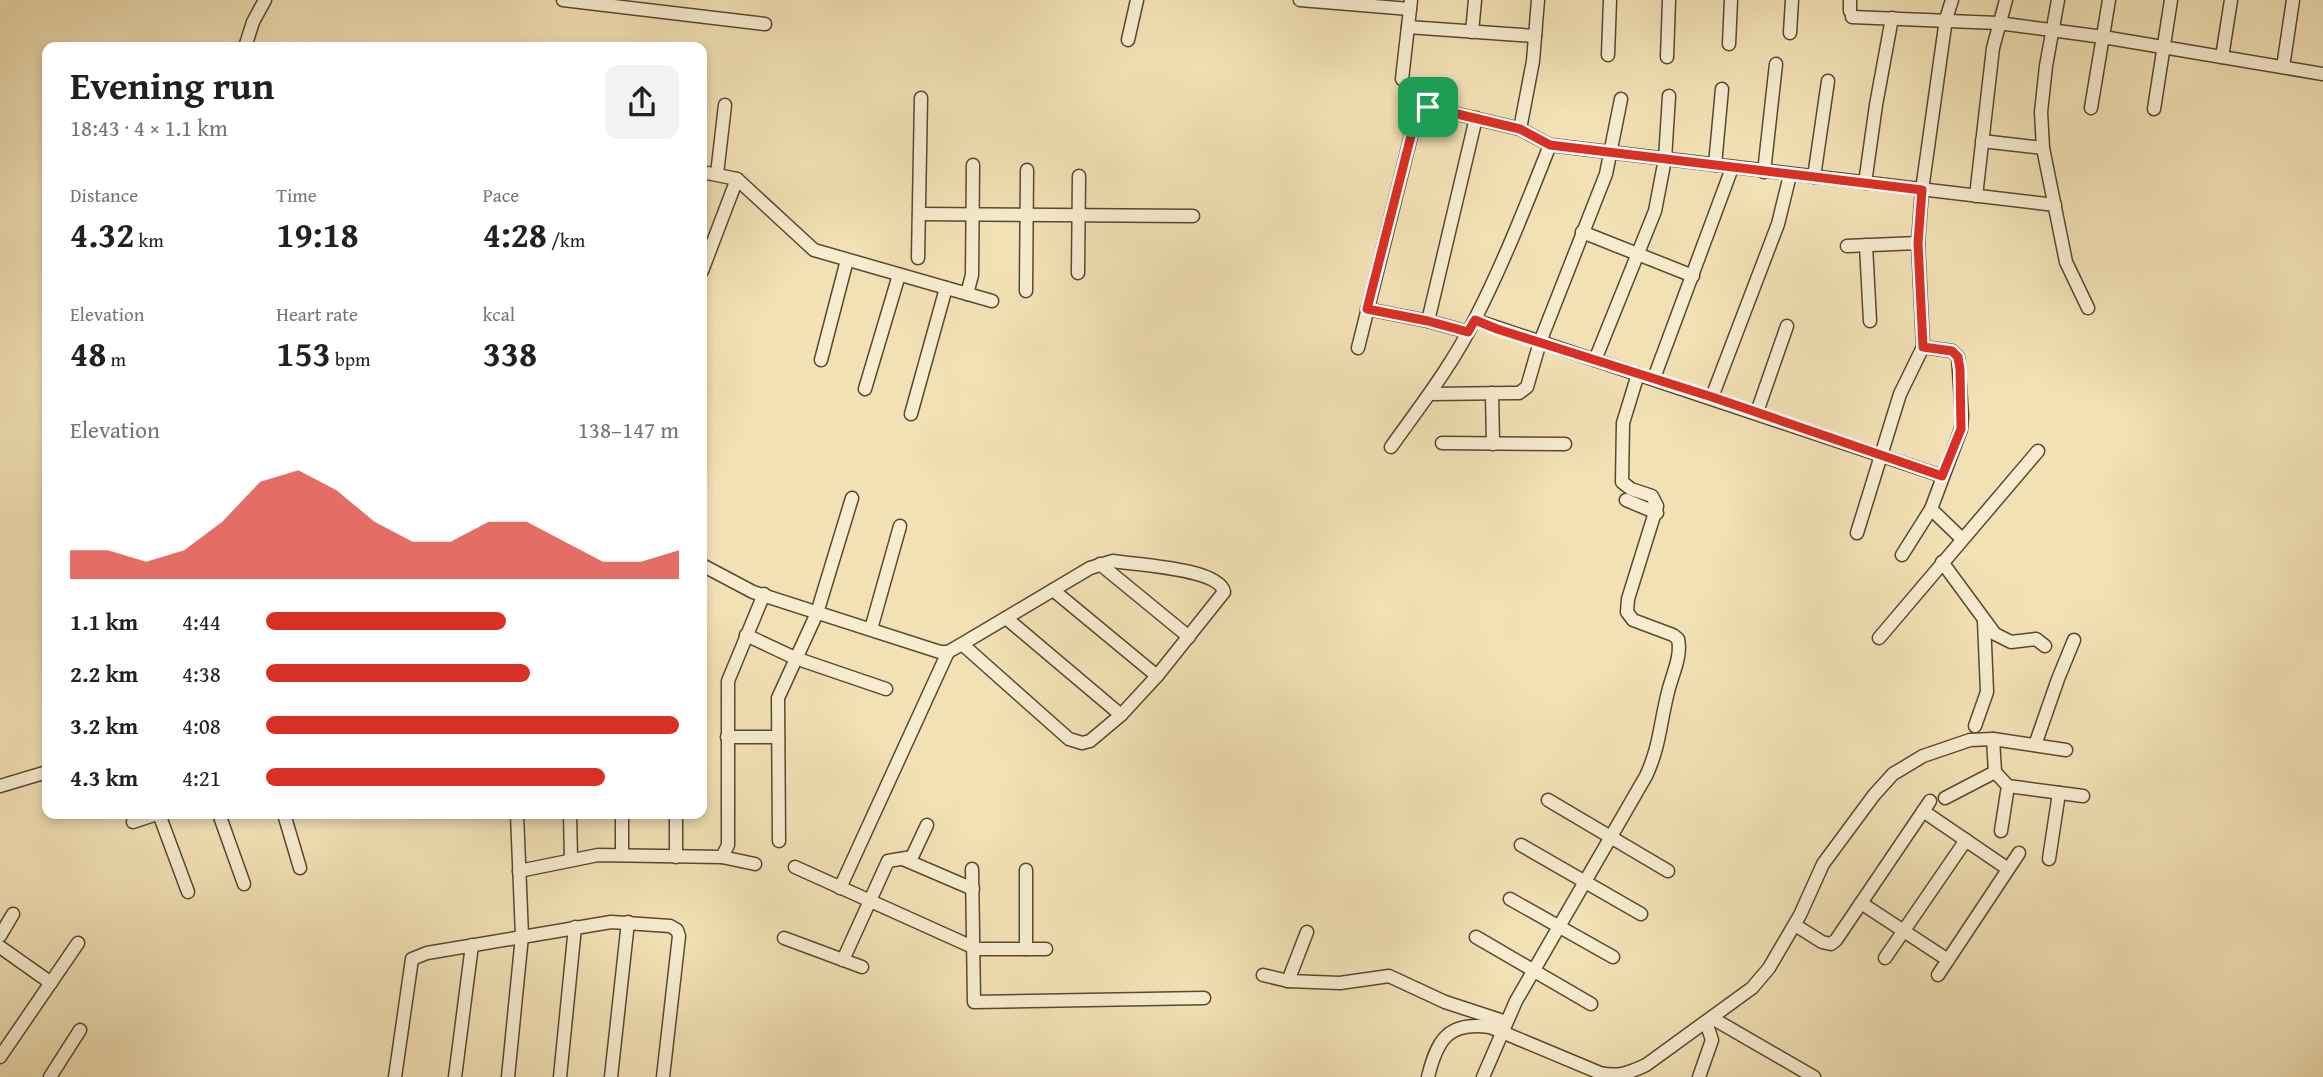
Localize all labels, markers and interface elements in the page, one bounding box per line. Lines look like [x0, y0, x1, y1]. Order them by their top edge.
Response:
text: Evening run [70, 57, 274, 113]
button: share [605, 65, 679, 139]
pin [1398, 77, 1458, 137]
icon: arrive [1409, 88, 1447, 126]
text: 18:43 · 4 × 1.1 km [70, 111, 228, 144]
text: Distance [70, 181, 138, 209]
text: Time [276, 181, 317, 209]
text: Pace [483, 181, 519, 209]
text: 4.32 [70, 209, 134, 260]
text: 19:18 [276, 209, 359, 260]
text: 4:28 [483, 209, 547, 260]
text: km [134, 226, 164, 254]
text: /km [547, 226, 585, 254]
text: Elevation [70, 300, 144, 328]
text: Heart rate [276, 300, 358, 328]
text: kcal [483, 300, 515, 328]
text: 48 [70, 328, 106, 379]
text: 153 [276, 328, 331, 379]
text: 338 [483, 328, 537, 379]
text: m [106, 345, 126, 373]
text: bpm [331, 345, 371, 373]
text: Elevation [70, 413, 160, 446]
text: 138–147 m [578, 413, 679, 446]
text: 1.1 km [70, 605, 138, 638]
text: 4:44 [182, 605, 221, 638]
text: 2.2 km [70, 657, 138, 690]
text: 4:38 [182, 657, 221, 690]
text: 3.2 km [70, 709, 138, 742]
text: 4:08 [182, 709, 221, 742]
text: 4.3 km [70, 761, 138, 794]
text: 4:21 [182, 761, 221, 794]

